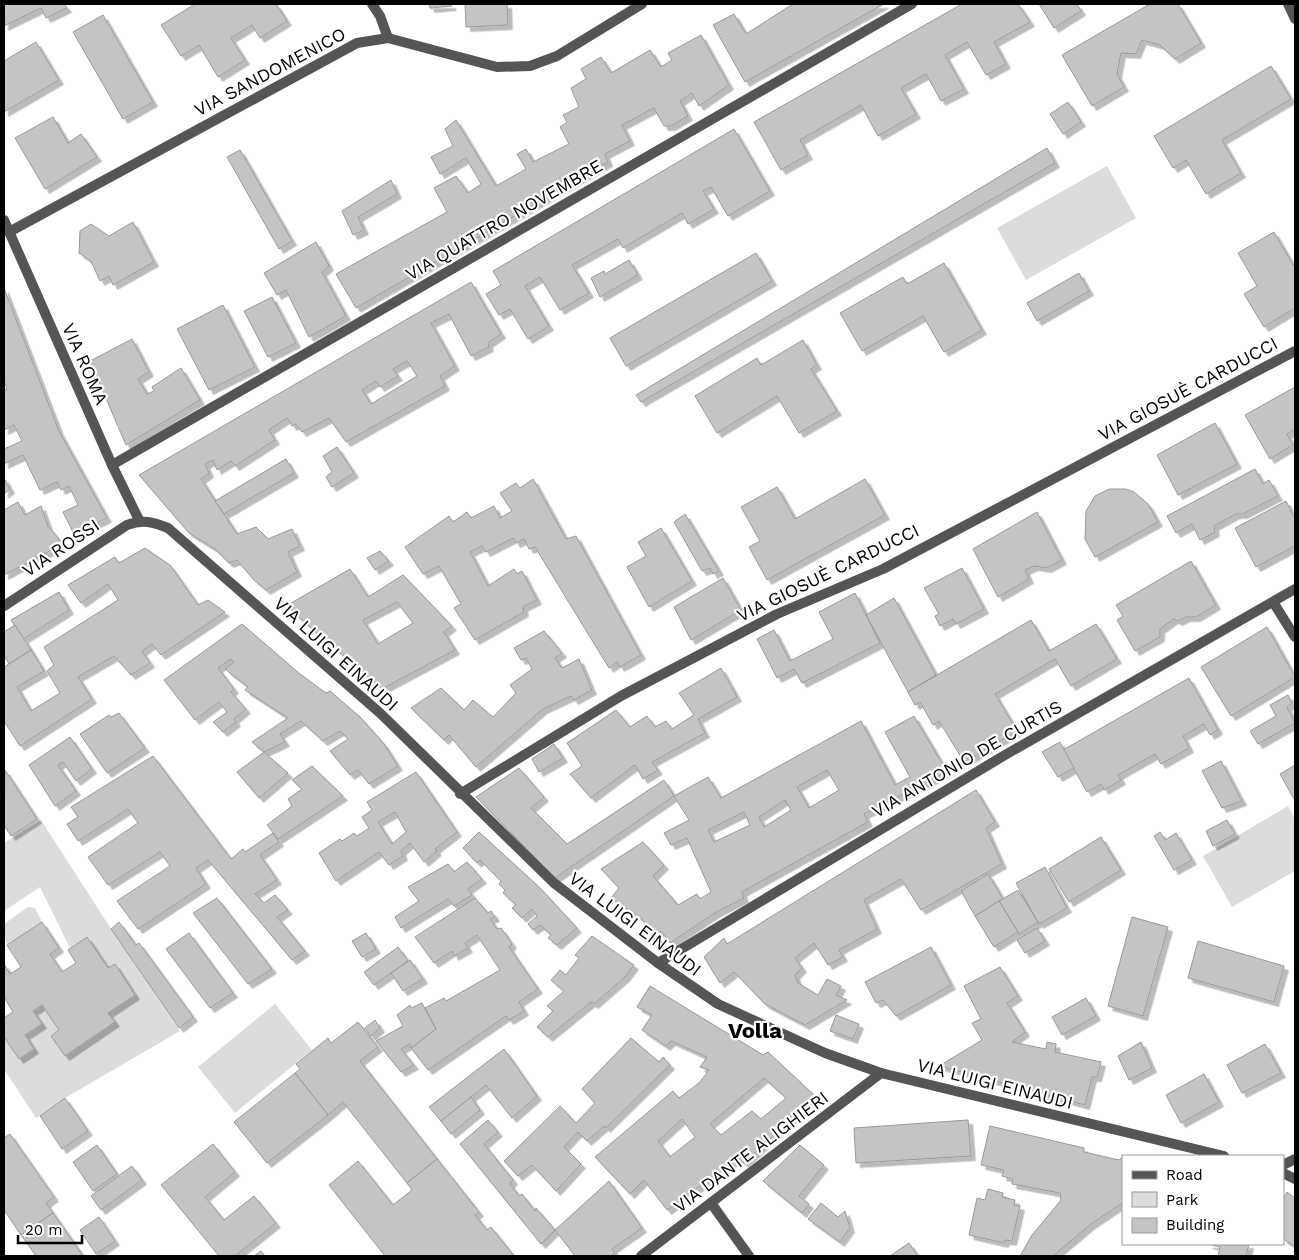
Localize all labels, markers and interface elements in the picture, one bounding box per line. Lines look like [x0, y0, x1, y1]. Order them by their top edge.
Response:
street label: VIA SANDOMENICO [190, 23, 349, 120]
street label: VIA QUATTRO NOVEMBRE [402, 155, 606, 285]
street label: VIA ROMA [58, 320, 113, 408]
street label: VIA GIOSUÈ CARDUCCI [1095, 332, 1281, 445]
street label: VIA ROSSI [18, 514, 103, 581]
street label: VIA GIOSUÈ CARDUCCI [733, 519, 922, 626]
street label: VIA LUIGI EINAUDI [270, 592, 403, 715]
street label: VIA ANTONIO DE CURTIS [868, 696, 1065, 822]
street label: VIA LUIGI EINAUDI [565, 867, 705, 980]
district label: Volla [728, 1018, 782, 1043]
street label: VIA LUIGI EINAUDI [915, 1054, 1075, 1113]
street label: VIA DANTE ALIGHIERI [669, 1087, 832, 1217]
legend [1122, 1155, 1284, 1245]
text: Road [1166, 1166, 1203, 1184]
text: Park [1166, 1191, 1199, 1209]
scale bar [18, 1212, 81, 1244]
text: Building [1166, 1216, 1224, 1234]
text: 20 m [25, 1221, 63, 1239]

